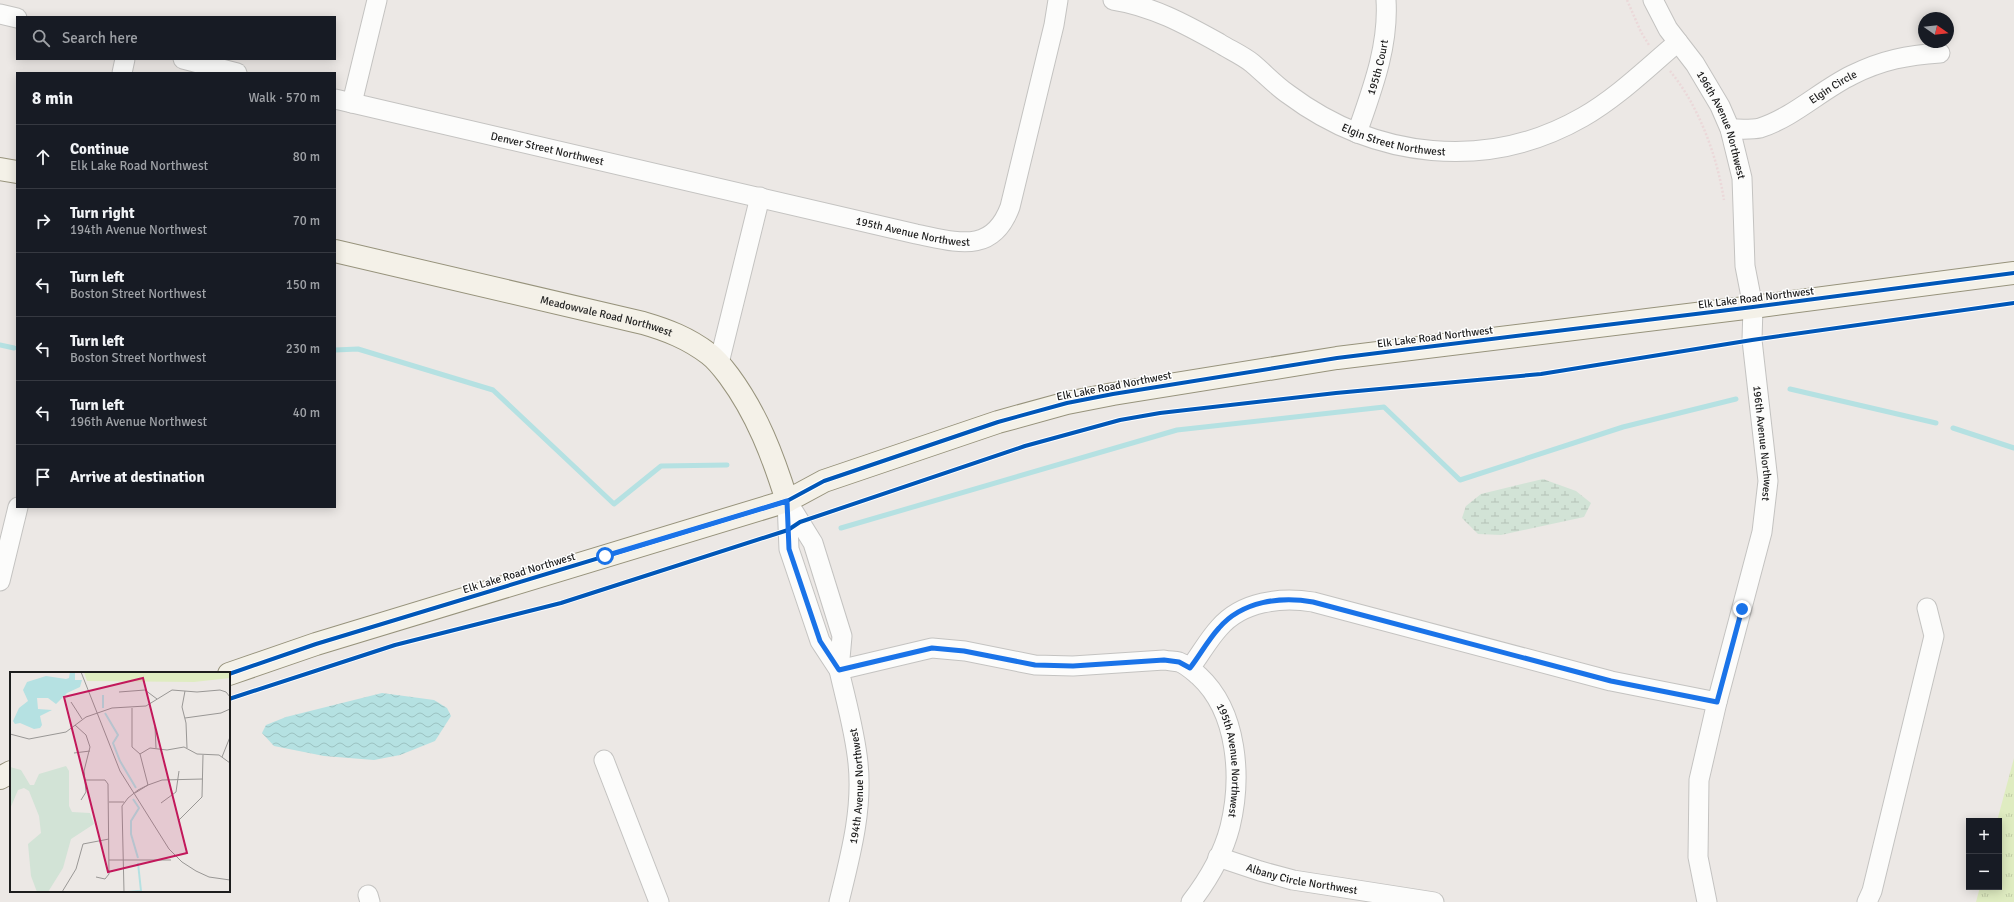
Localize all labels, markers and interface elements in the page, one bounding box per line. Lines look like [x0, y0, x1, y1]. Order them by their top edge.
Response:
north arrow [1918, 12, 1954, 48]
search box [16, 16, 336, 60]
icon: search [30, 27, 52, 49]
text: Search here [62, 29, 138, 47]
street label: 195th Court [1364, 39, 1391, 97]
street label: Elgin Circle [1806, 67, 1859, 106]
street label: 196th Avenue Northwest [1694, 68, 1749, 181]
text: 8 min [32, 88, 73, 109]
text: Walk · 570 m [249, 90, 320, 106]
street label: Elgin Street Northwest [1340, 120, 1446, 158]
street label: Denver Street Northwest [490, 129, 605, 168]
text: Continue [70, 140, 129, 158]
icon: ahead [32, 146, 54, 168]
text: 80 m [293, 149, 320, 165]
text: Elk Lake Road Northwest [70, 158, 208, 174]
text: Turn right [70, 204, 135, 222]
icon: right [32, 210, 54, 232]
text: 70 m [293, 213, 320, 229]
street label: 195th Avenue Northwest [855, 214, 970, 248]
text: 194th Avenue Northwest [70, 222, 207, 238]
text: Turn left [70, 268, 124, 286]
icon: left [32, 274, 54, 296]
text: 150 m [286, 277, 320, 293]
street label: Elk Lake Road Northwest [1697, 284, 1815, 312]
text: Boston Street Northwest [70, 286, 206, 302]
street label: Meadowvale Road Northwest [539, 293, 675, 339]
street label: Elk Lake Road Northwest [1376, 323, 1494, 351]
text: Turn left [70, 332, 124, 350]
icon: left [32, 338, 54, 360]
text: 230 m [286, 341, 320, 357]
text: Boston Street Northwest [70, 350, 206, 366]
street label: Elk Lake Road Northwest [1055, 368, 1173, 404]
street label: 196th Avenue Northwest [1751, 385, 1775, 502]
text: Turn left [70, 396, 124, 414]
icon: left [32, 402, 54, 424]
text: 40 m [293, 405, 320, 421]
text: 196th Avenue Northwest [70, 414, 207, 430]
icon: arrive [32, 466, 54, 488]
text: Arrive at destination [70, 468, 205, 486]
route start [596, 547, 614, 565]
street label: Elk Lake Road Northwest [461, 550, 577, 596]
route end [1733, 600, 1751, 618]
inset map [10, 672, 230, 892]
street label: 195th Avenue Northwest [1214, 701, 1243, 819]
street label: 194th Avenue Northwest [846, 727, 866, 845]
map controls [1966, 818, 2002, 890]
button: + [1966, 818, 2002, 854]
button: − [1966, 854, 2002, 890]
street label: Albany Circle Northwest [1245, 860, 1359, 897]

